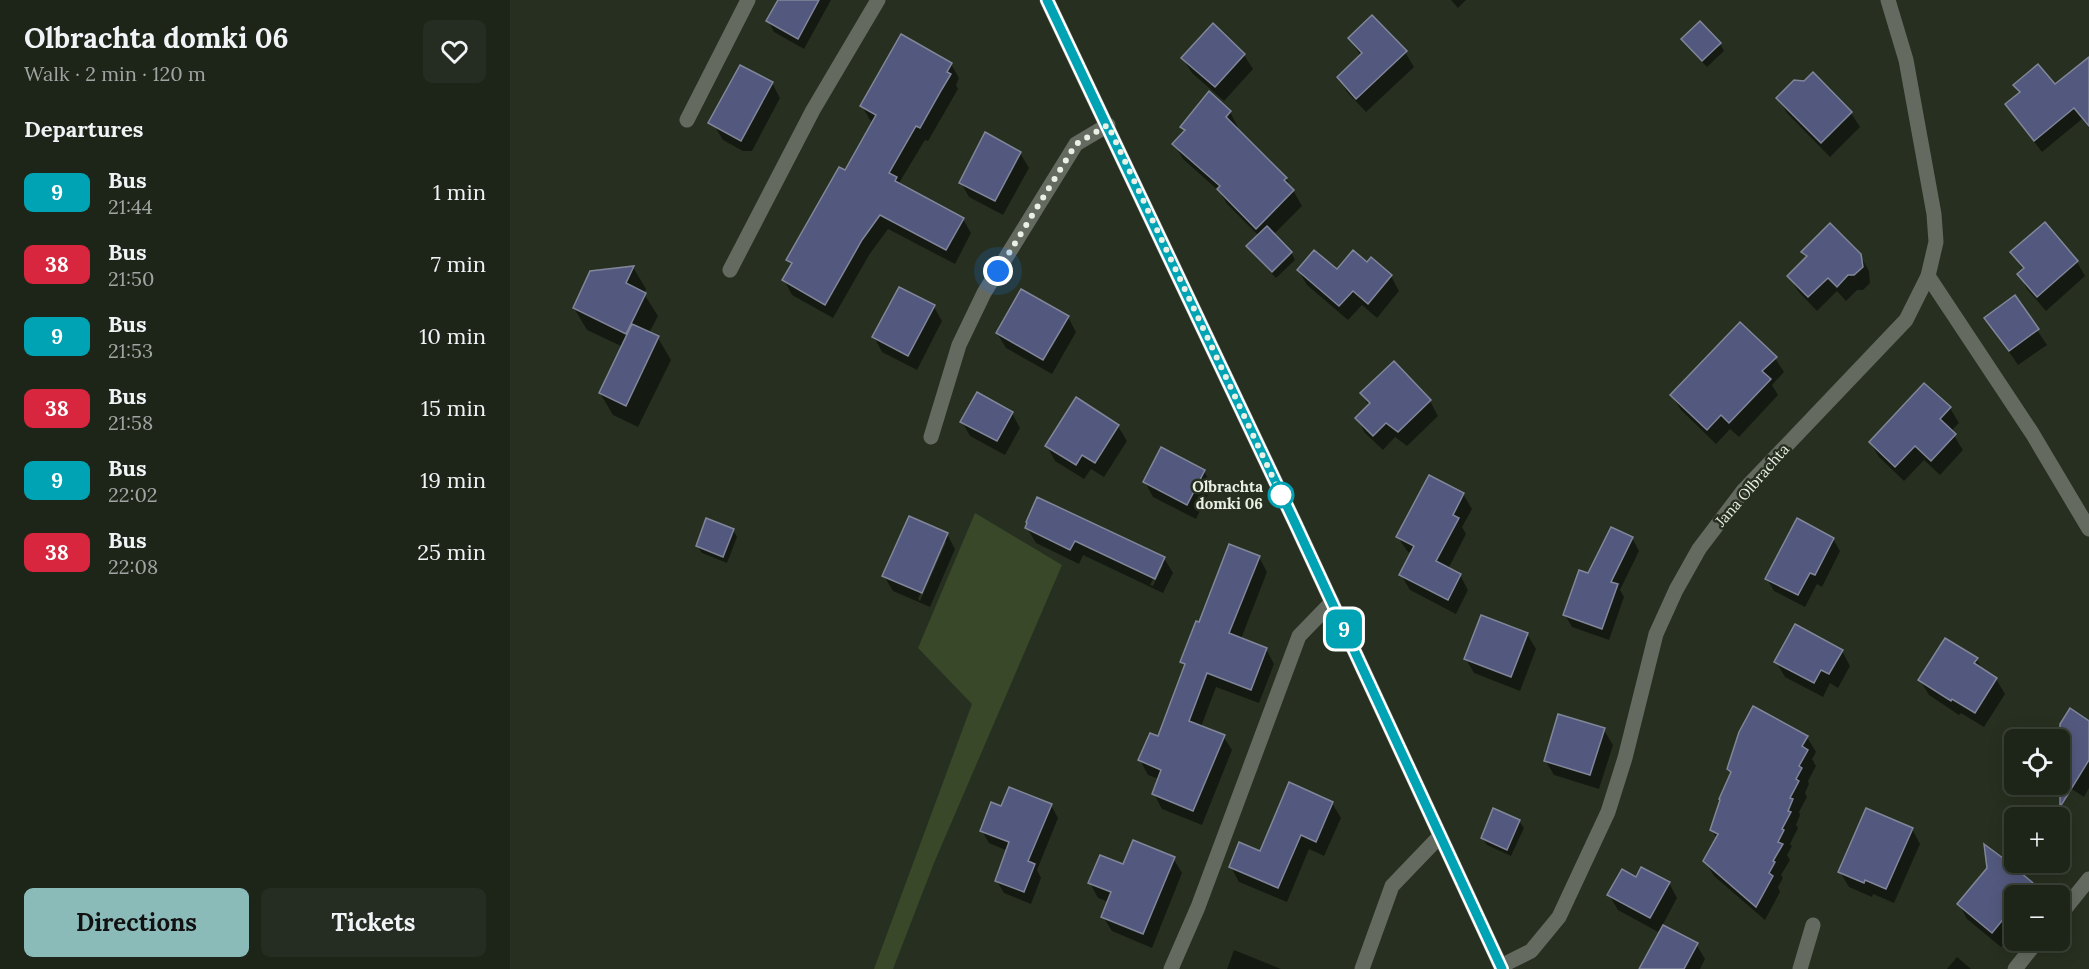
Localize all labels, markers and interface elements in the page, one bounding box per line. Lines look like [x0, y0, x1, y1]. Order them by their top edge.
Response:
text: Olbrachta domki 06 [24, 20, 289, 56]
button: heart [423, 20, 486, 83]
text: Walk · 2 min · 120 m [24, 61, 206, 86]
text: Departures [24, 115, 143, 143]
text: Bus [108, 166, 147, 194]
text: 1 min [433, 178, 486, 206]
text: 9 [51, 179, 63, 206]
text: 21:44 [108, 194, 153, 219]
text: Bus [108, 238, 147, 266]
text: 7 min [431, 250, 486, 278]
text: 38 [45, 251, 69, 278]
your location [983, 256, 1013, 286]
text: 21:50 [108, 266, 154, 291]
text: Bus [108, 310, 147, 338]
text: 10 min [419, 322, 486, 350]
text: 9 [51, 323, 63, 350]
text: 21:53 [108, 338, 153, 363]
text: Bus [108, 382, 147, 410]
text: 15 min [421, 394, 486, 422]
text: 38 [45, 395, 69, 422]
text: 21:58 [108, 410, 153, 435]
street label: Jana Olbrachta [1710, 440, 1793, 531]
text: Bus [108, 454, 147, 482]
text: 19 min [420, 466, 486, 494]
text: 9 [51, 467, 63, 494]
place label: Olbrachta domki 06 [1192, 477, 1263, 513]
text: 22:02 [108, 482, 158, 507]
marker: Olbrachta domki 06 [1268, 482, 1294, 508]
text: Bus [108, 526, 147, 554]
text: 25 min [417, 538, 486, 566]
text: 38 [45, 539, 69, 566]
text: 22:08 [108, 554, 158, 579]
line badge: 9 [1324, 610, 1364, 648]
text: 9 [1338, 616, 1350, 643]
map controls [2004, 729, 2070, 951]
button: locate [2004, 729, 2070, 795]
button: + [2004, 807, 2070, 873]
button: − [2004, 885, 2070, 951]
button: Directions [24, 888, 249, 957]
button: Tickets [261, 888, 486, 957]

